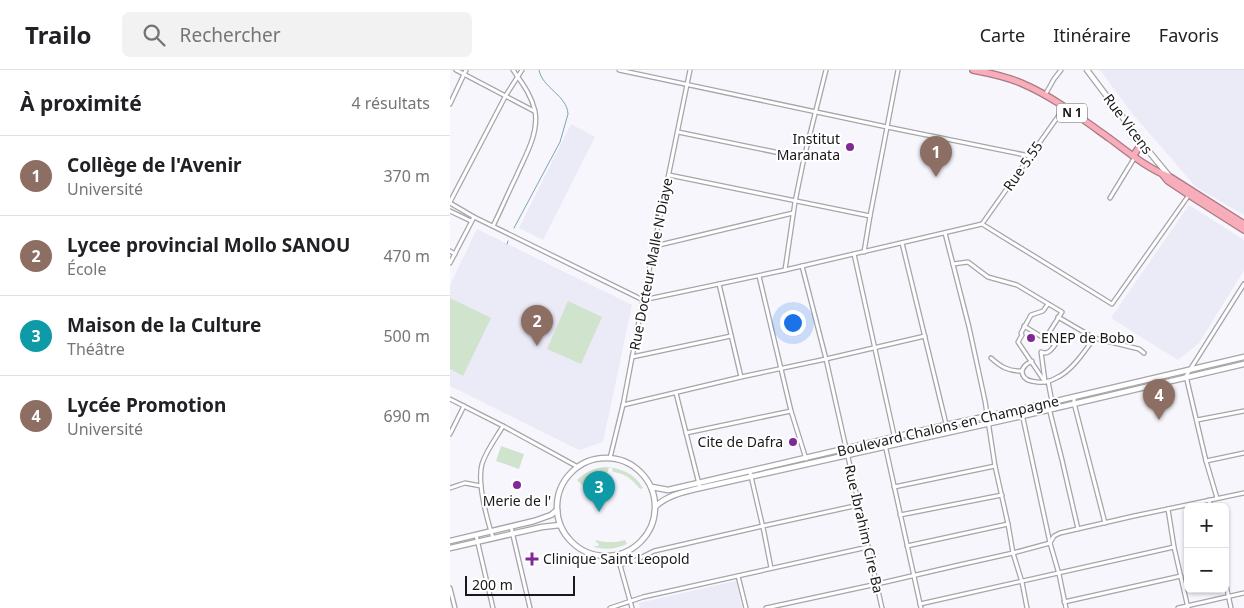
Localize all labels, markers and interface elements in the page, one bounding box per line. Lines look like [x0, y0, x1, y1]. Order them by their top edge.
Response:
search box [122, 12, 472, 57]
text: Trailo [25, 18, 92, 51]
icon: search [140, 21, 168, 49]
text: Rechercher [180, 22, 281, 48]
text: Carte [980, 23, 1025, 47]
text: Itinéraire [1053, 23, 1131, 47]
text: Favoris [1159, 23, 1219, 47]
text: À proximité [20, 89, 142, 117]
street label: Rue Vicens [1099, 90, 1157, 158]
text: 4 résultats [352, 92, 430, 114]
road number: N 1 [1057, 104, 1087, 122]
place label: Institut Maranata [777, 129, 840, 164]
pin: 1 [920, 136, 952, 177]
street label: Rue 5.55 [999, 137, 1047, 194]
marker: Institut Maranata [844, 141, 856, 153]
text: Collège de l'Avenir [67, 152, 242, 178]
text: 1 [31, 165, 41, 187]
text: 370 m [383, 165, 430, 187]
street label: Rue Docteur Malle N'Diaye [624, 176, 677, 352]
text: Université [67, 178, 143, 200]
text: Lycee provincial Mollo SANOU [67, 232, 350, 258]
text: 2 [31, 245, 41, 267]
text: 470 m [383, 245, 430, 267]
text: École [67, 258, 106, 280]
pin: 2 [521, 305, 553, 346]
your location [780, 310, 806, 336]
text: Maison de la Culture [67, 312, 261, 338]
text: 3 [31, 325, 41, 347]
text: 500 m [383, 325, 430, 347]
place label: ENEP de Bobo [1041, 328, 1134, 347]
marker: ENEP de Bobo [1025, 332, 1037, 344]
text: Théâtre [67, 338, 125, 360]
pin: 4 [1143, 379, 1175, 420]
street label: Boulevard Chalons en Champagne [835, 391, 1061, 460]
text: Lycée Promotion [67, 392, 226, 418]
text: 4 [31, 405, 41, 427]
text: 690 m [383, 405, 430, 427]
text: Université [67, 418, 143, 440]
place label: Cite de Dafra [698, 432, 783, 451]
marker: Cite de Dafra [787, 436, 799, 448]
street label: Rue Ibrahim Cire Ba [840, 463, 888, 595]
pin: 3 [583, 471, 615, 512]
marker: Merie de l' [511, 479, 523, 491]
place label: Merie de l' [483, 491, 551, 510]
map controls [1184, 503, 1229, 593]
button: + [1184, 503, 1229, 548]
button: − [1184, 548, 1229, 593]
place label: Clinique Saint Leopold [543, 549, 690, 568]
marker: Clinique Saint Leopold [525, 552, 539, 566]
scale bar [465, 573, 575, 596]
text: 200 m [472, 575, 513, 594]

